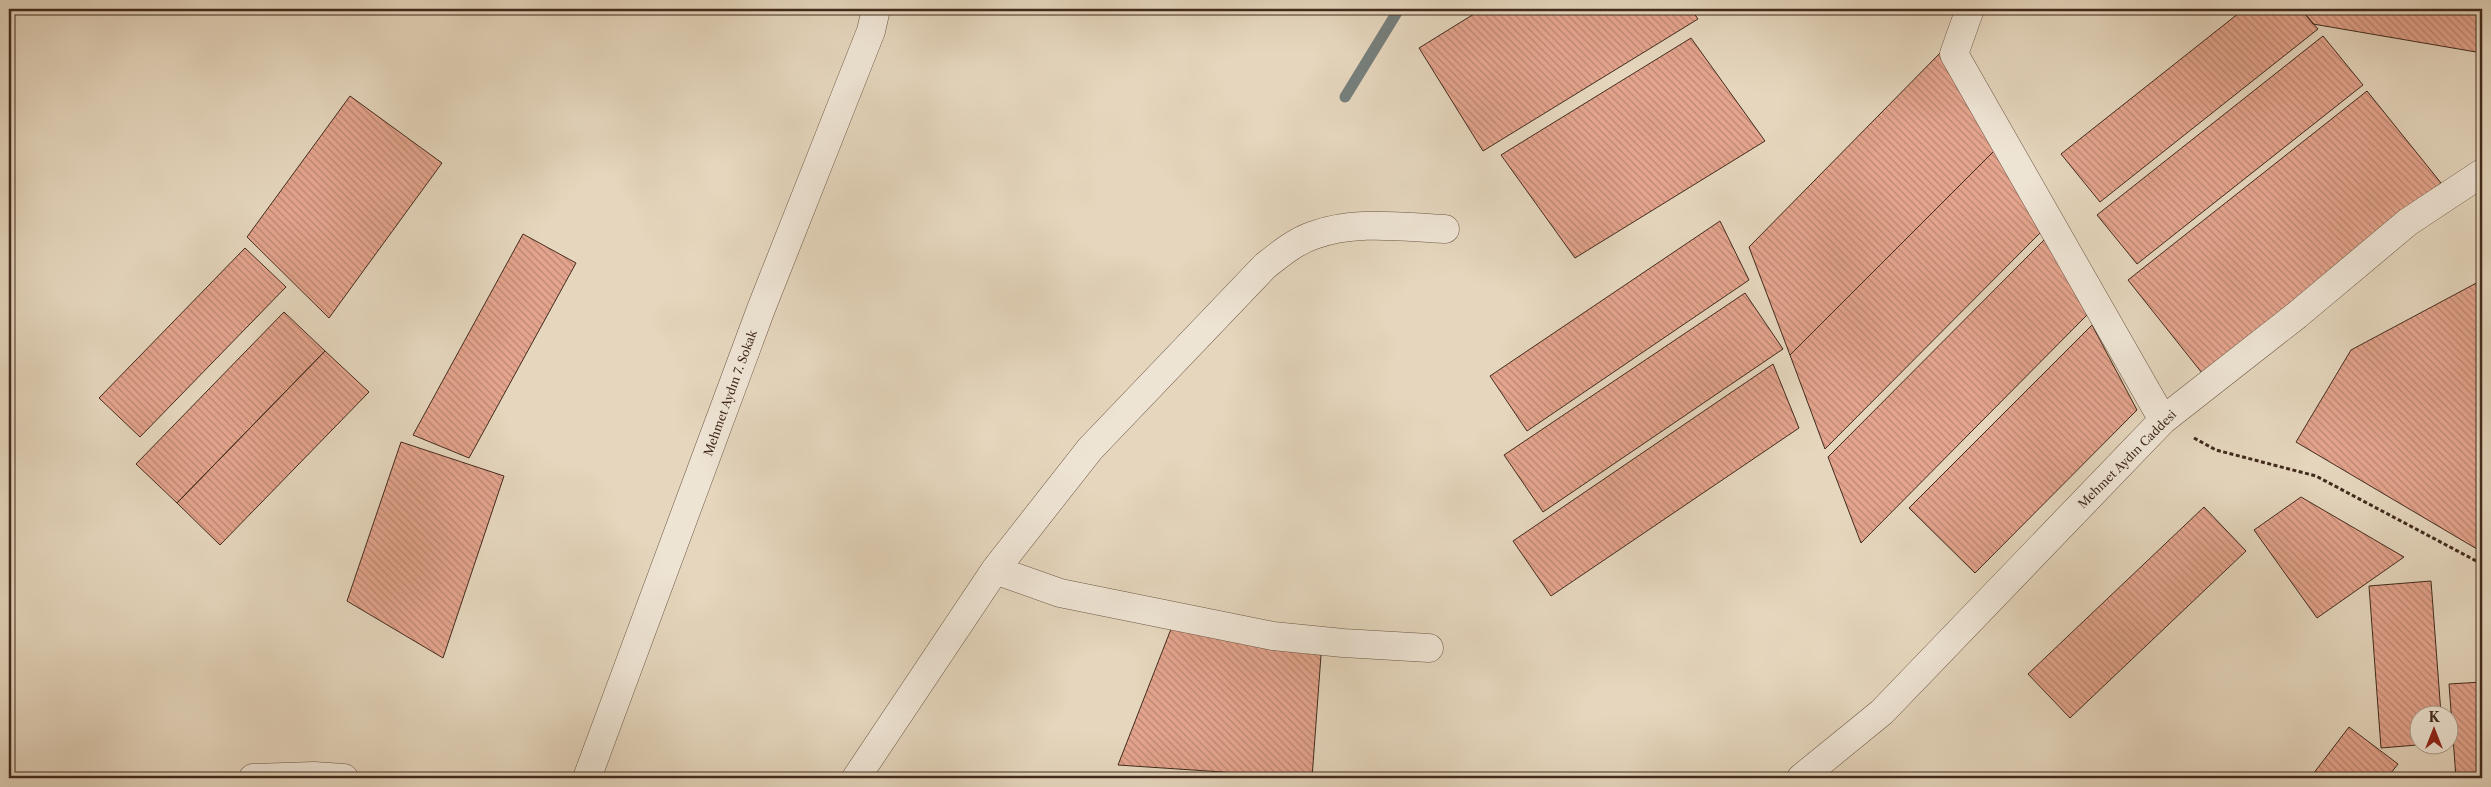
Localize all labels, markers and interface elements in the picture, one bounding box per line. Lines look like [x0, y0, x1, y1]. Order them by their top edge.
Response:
street label: Mehmet Aydın 7. Sokak [700, 327, 760, 458]
street label: Mehmet Aydın Caddesi [2075, 406, 2180, 511]
north arrow [2408, 704, 2458, 754]
text: K [2428, 708, 2440, 726]

